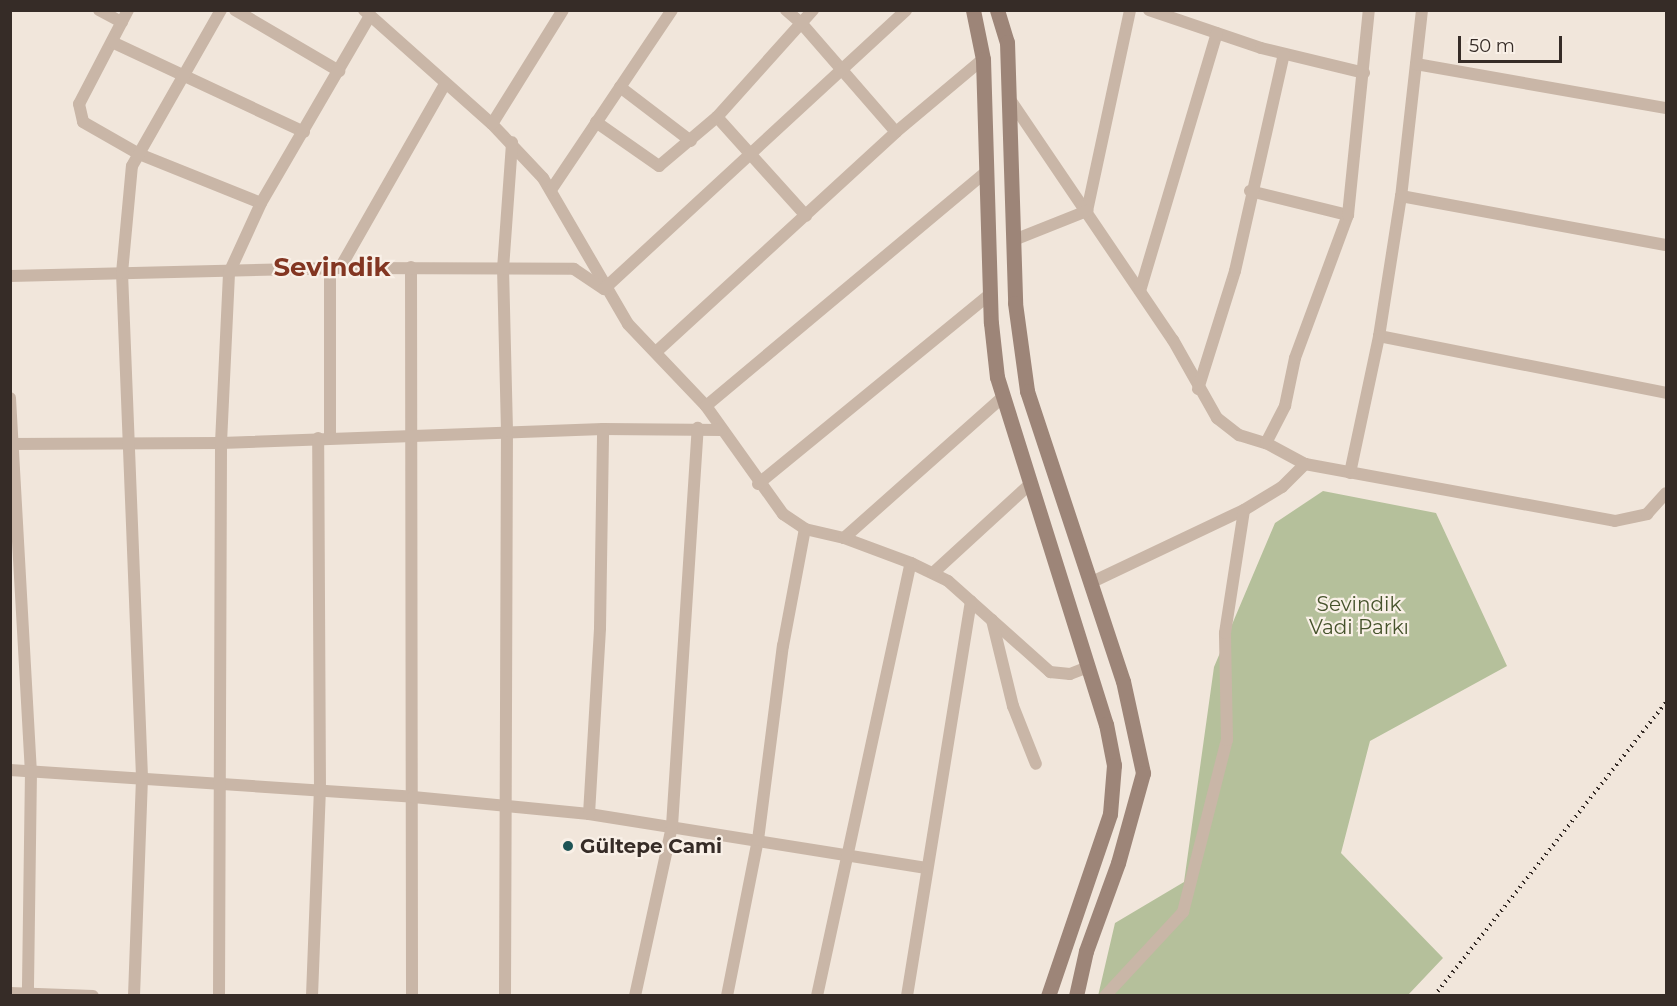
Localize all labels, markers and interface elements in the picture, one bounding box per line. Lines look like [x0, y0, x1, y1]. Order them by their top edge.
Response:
scale bar [1461, 24, 1564, 62]
text: 50 m [1469, 35, 1515, 57]
district label: Sevindik [273, 252, 391, 284]
park label: Sevindik Vadi Parkı [1309, 593, 1409, 640]
place label: Gültepe Cami [580, 834, 722, 858]
marker: Gültepe Cami [561, 839, 575, 853]

